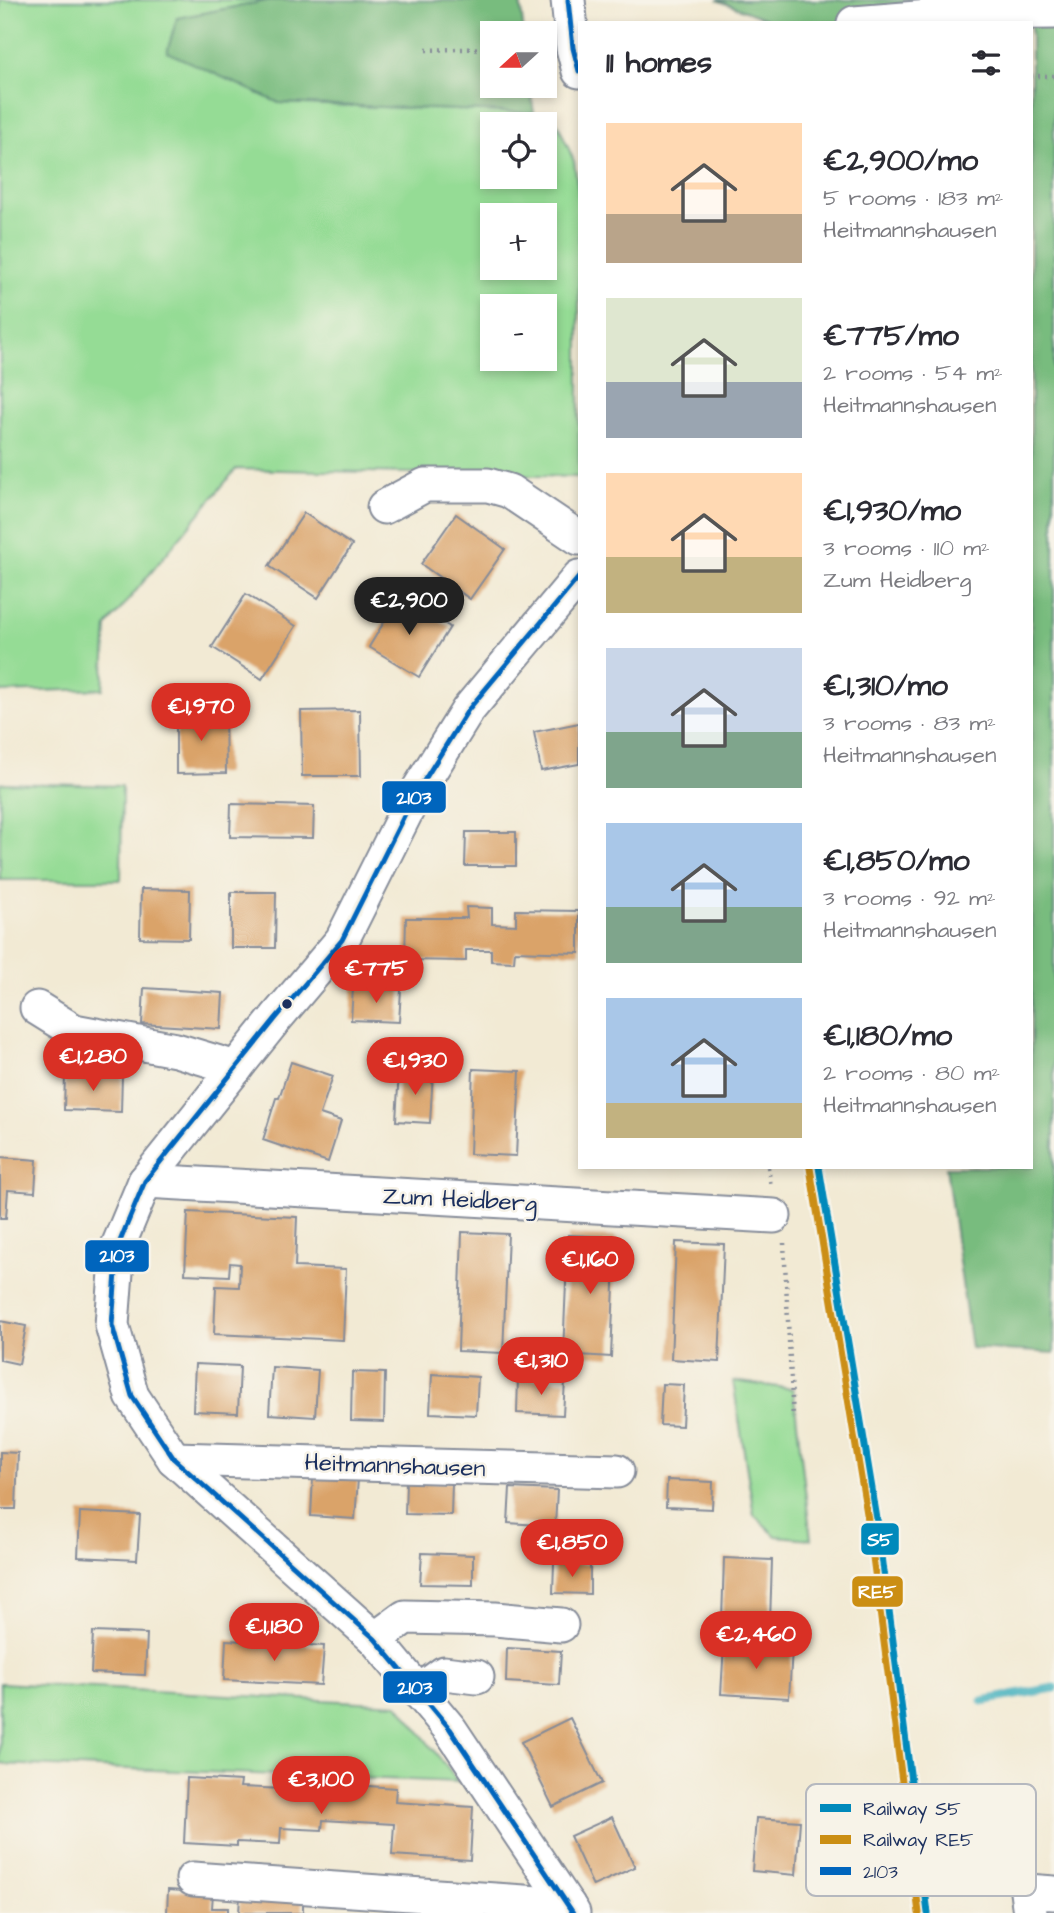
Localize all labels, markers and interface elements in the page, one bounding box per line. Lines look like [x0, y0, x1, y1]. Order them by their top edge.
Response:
north arrow [480, 21, 556, 98]
map controls [480, 21, 557, 371]
text: 11 homes [606, 42, 712, 84]
icon: filters [967, 44, 1005, 82]
button: locate [480, 112, 557, 189]
text: €2,900/mo [823, 140, 978, 182]
icon: home [662, 151, 746, 235]
text: 5 rooms · 183 m² [823, 182, 1003, 214]
button: + [480, 203, 557, 280]
text: Heitmannshausen [823, 214, 997, 246]
button: − [480, 294, 557, 371]
text: €775/mo [823, 315, 959, 357]
icon: home [662, 326, 746, 410]
text: 2 rooms · 54 m² [823, 357, 1003, 389]
text: Heitmannshausen [823, 389, 997, 421]
text: €1,930/mo [823, 490, 961, 532]
icon: home [662, 501, 746, 585]
text: 3 rooms · 110 m² [823, 532, 990, 564]
text: Zum Heidberg [823, 564, 971, 596]
pin: €2,900 [352, 578, 466, 637]
text: €2,900 [370, 584, 448, 616]
text: €1,310/mo [823, 665, 948, 707]
icon: home [662, 676, 746, 760]
pin: €1,970 [144, 684, 258, 743]
text: €1,970 [167, 690, 235, 722]
text: 3 rooms · 83 m² [823, 707, 996, 739]
text: Heitmannshausen [823, 739, 997, 771]
line badge: 2103 [381, 780, 447, 814]
text: 2103 [396, 785, 432, 812]
text: €1,850/mo [823, 840, 970, 882]
icon: home [662, 851, 746, 935]
text: 3 rooms · 92 m² [823, 882, 996, 914]
text: Heitmannshausen [823, 914, 997, 946]
pin: €775 [335, 946, 417, 1005]
text: €775 [345, 952, 407, 984]
unlabelled marker [280, 997, 294, 1011]
text: €1,180/mo [823, 1015, 952, 1057]
icon: home [662, 1026, 746, 1110]
pin: €1,280 [36, 1034, 150, 1093]
pin: €1,930 [358, 1038, 472, 1097]
text: €1,280 [59, 1040, 127, 1072]
text: €1,930 [383, 1044, 447, 1076]
text: 2 rooms · 80 m² [823, 1057, 1000, 1089]
text: Heitmannshausen [823, 1089, 997, 1121]
street label: Zum Heidberg [382, 1179, 538, 1222]
pin: €1,160 [533, 1236, 647, 1296]
line badge: 2103 [84, 1239, 150, 1273]
text: 2103 [99, 1243, 135, 1270]
text: €1,160 [561, 1243, 619, 1275]
pin: €1,310 [484, 1338, 598, 1397]
text: €1,310 [514, 1344, 568, 1376]
street label: Heitmannshausen [304, 1446, 486, 1486]
pin: €1,850 [515, 1520, 629, 1579]
line badge: S5 [860, 1522, 900, 1556]
text: €1,850 [536, 1526, 608, 1558]
text: S5 [866, 1527, 893, 1554]
line badge: RE5 [851, 1575, 904, 1608]
text: RE5 [858, 1579, 897, 1606]
pin: €1,180 [217, 1604, 331, 1663]
text: €1,180 [245, 1610, 303, 1642]
pin: €2,460 [699, 1612, 813, 1671]
text: €2,460 [716, 1618, 796, 1650]
line badge: 2103 [382, 1670, 448, 1704]
text: 2103 [397, 1675, 433, 1702]
pin: €3,100 [264, 1756, 378, 1816]
text: €3,100 [288, 1763, 354, 1795]
legend [806, 1784, 1036, 1896]
text: Railway S5 [863, 1796, 961, 1824]
text: Railway RE5 [863, 1827, 974, 1855]
text: 2103 [863, 1859, 898, 1886]

